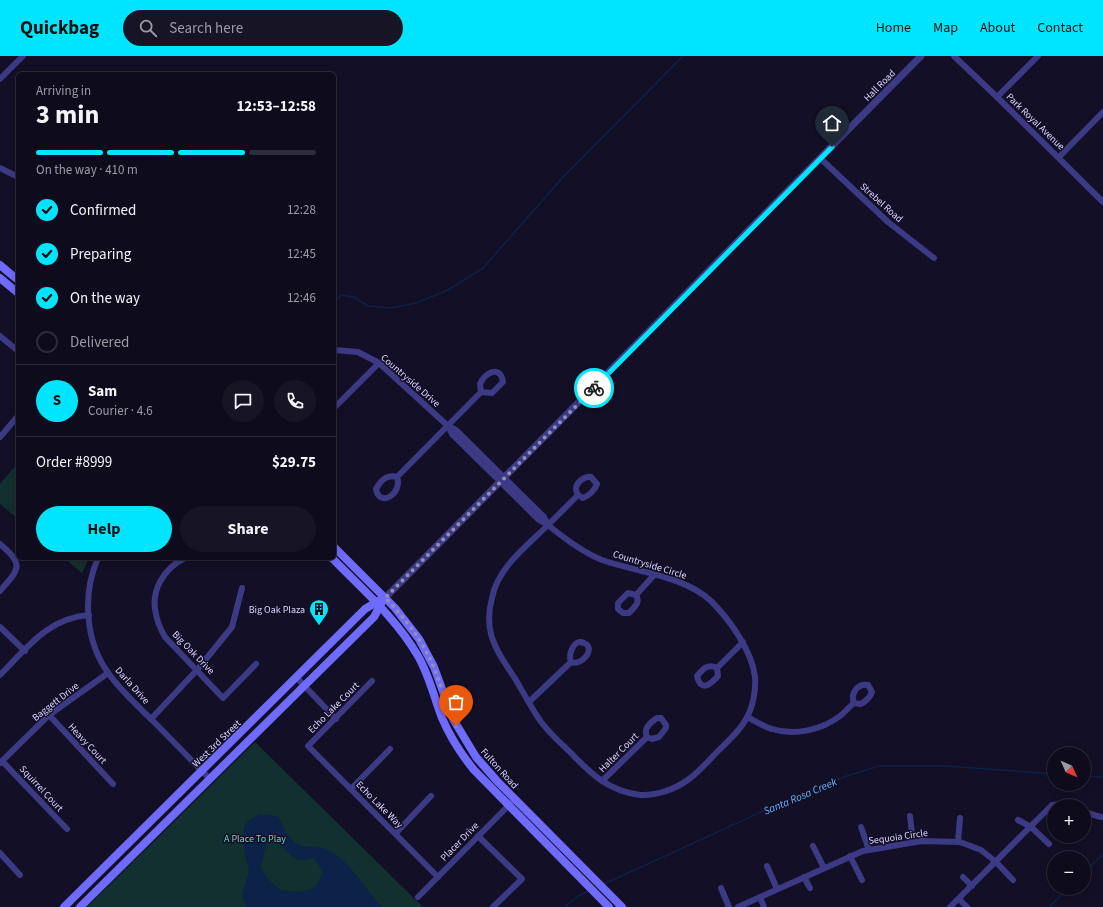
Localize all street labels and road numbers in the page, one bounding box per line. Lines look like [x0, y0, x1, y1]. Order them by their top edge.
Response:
street label: Hall Road [861, 67, 899, 105]
street label: Park Royal Avenue [1003, 90, 1068, 153]
street label: Strebel Road [857, 180, 906, 226]
street label: Countryside Drive [378, 351, 443, 411]
street label: Countryside Circle [611, 547, 688, 583]
street label: Big Oak Drive [169, 628, 218, 678]
street label: Darla Drive [112, 664, 153, 707]
street label: Echo Lake Court [305, 678, 363, 737]
street label: Baggett Drive [29, 679, 82, 725]
street label: West 3rd Street [189, 716, 245, 771]
street label: Heavy Court [65, 720, 110, 768]
street label: Halter Court [596, 729, 642, 776]
street label: Fulton Road [477, 745, 521, 792]
street label: Squirrel Court [16, 762, 67, 815]
street label: Echo Lake Way [353, 778, 406, 832]
street label: Placer Drive [437, 819, 482, 864]
street label: Sequoia Circle [868, 826, 929, 848]

